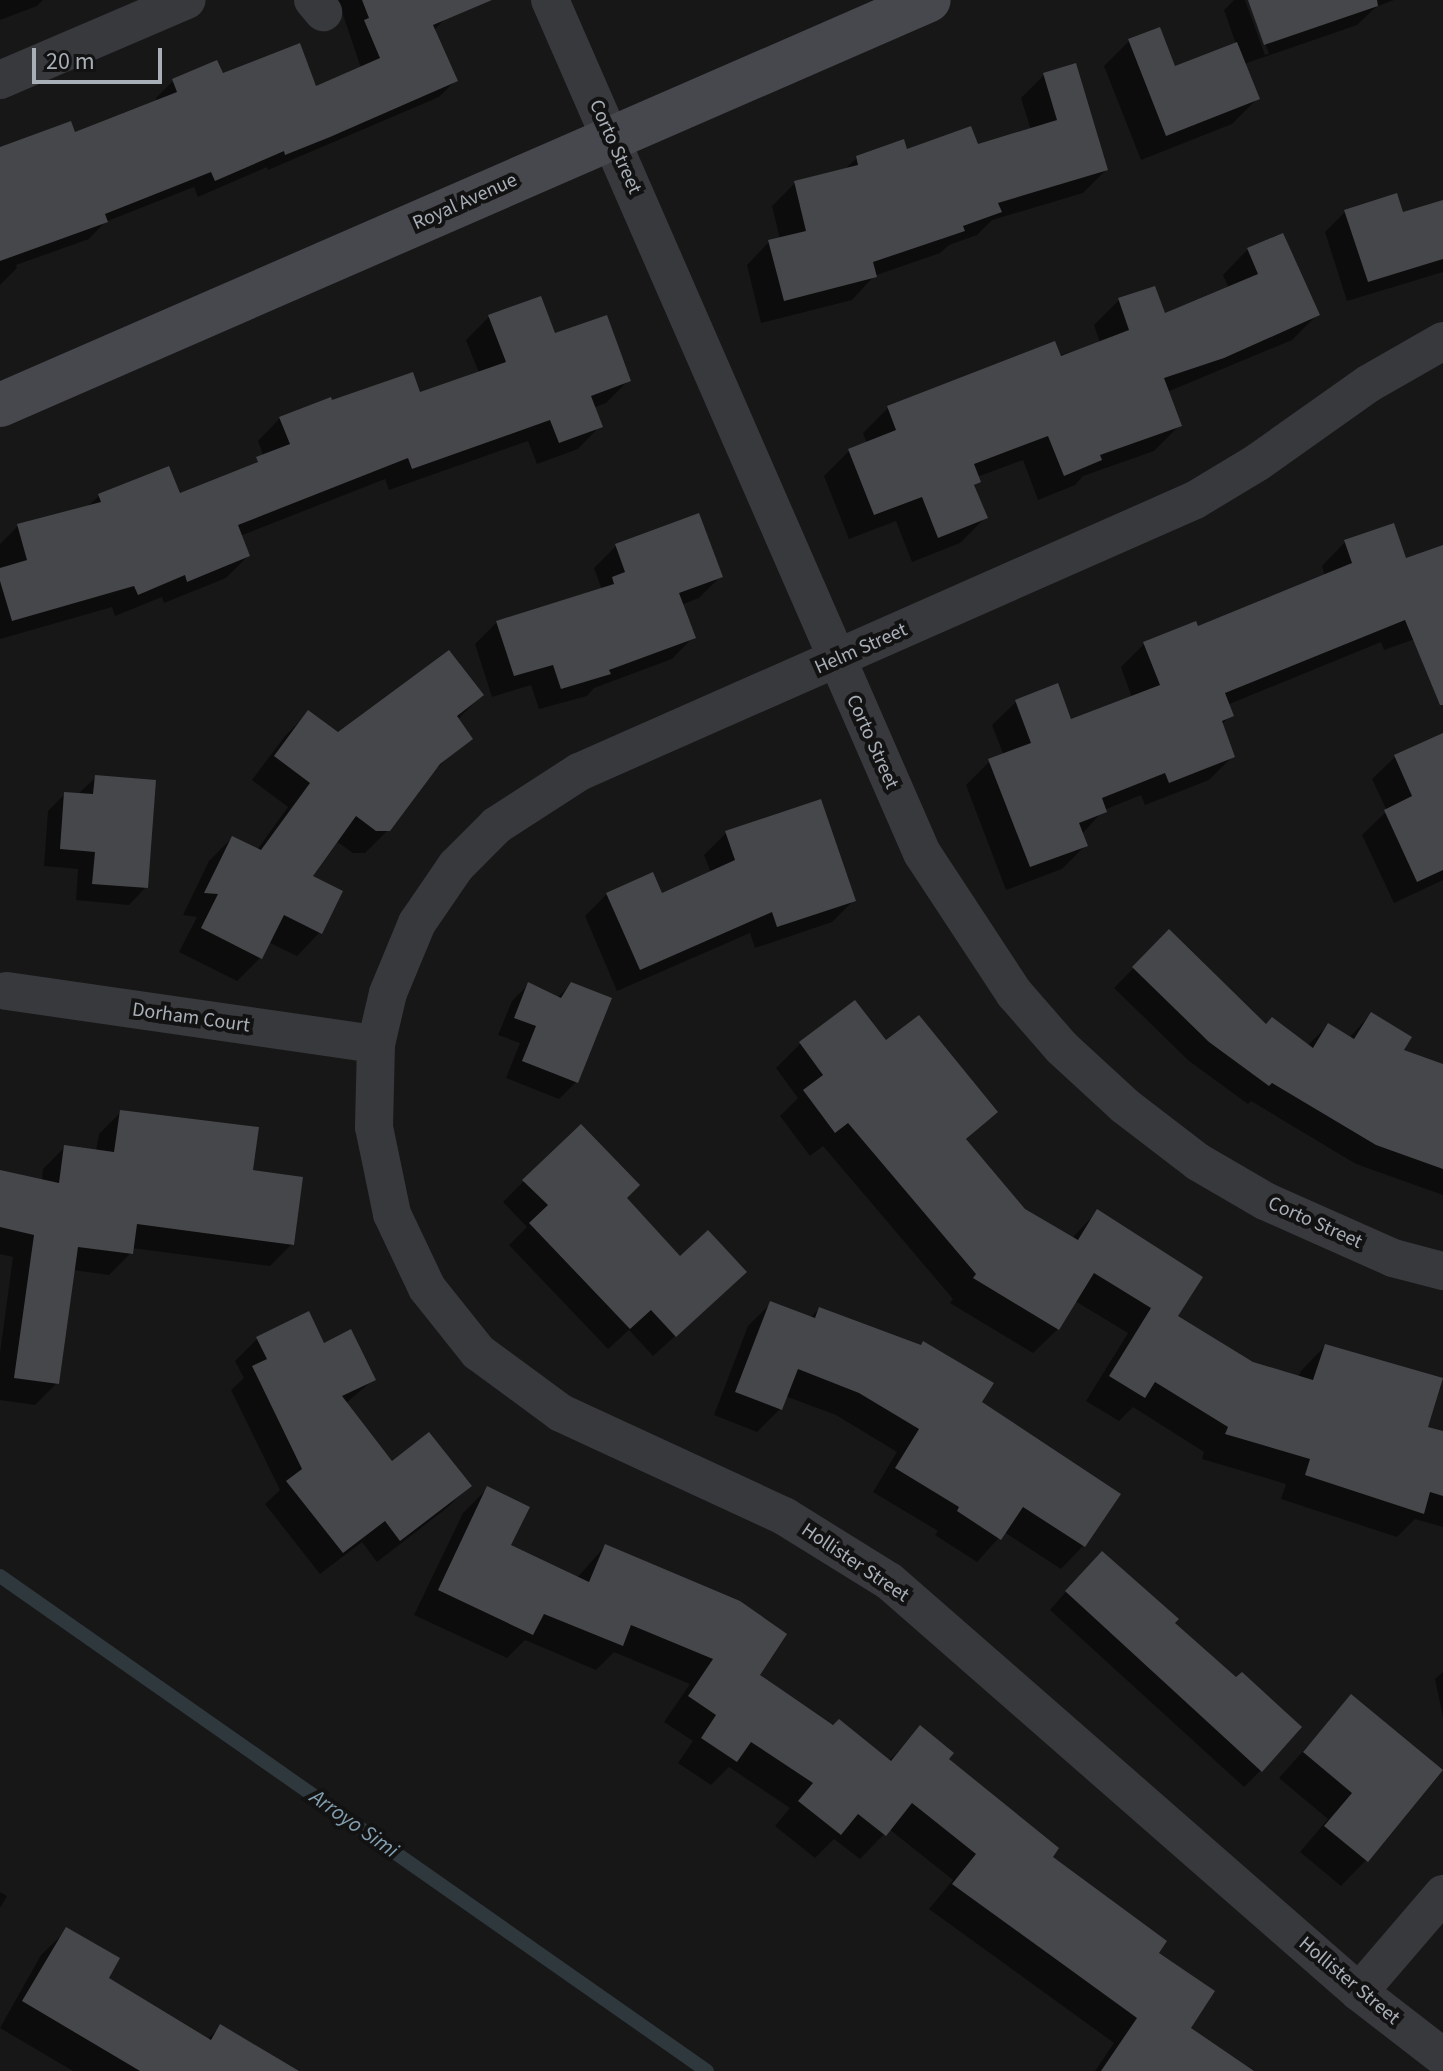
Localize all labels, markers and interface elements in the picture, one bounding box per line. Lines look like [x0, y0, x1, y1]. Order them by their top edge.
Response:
scale bar [36, 32, 166, 82]
text: 20 m [46, 44, 95, 79]
street label: Corto Street [584, 96, 646, 198]
street label: Royal Avenue [409, 168, 521, 236]
street label: Helm Street [811, 618, 911, 680]
street label: Corto Street [841, 691, 903, 793]
street label: Dorham Court [131, 998, 251, 1038]
street label: Corto Street [1264, 1192, 1366, 1254]
street label: Hollister Street [797, 1518, 913, 1608]
water label: Arroyo Simi [305, 1784, 403, 1864]
street label: Hollister Street [1294, 1932, 1404, 2030]

